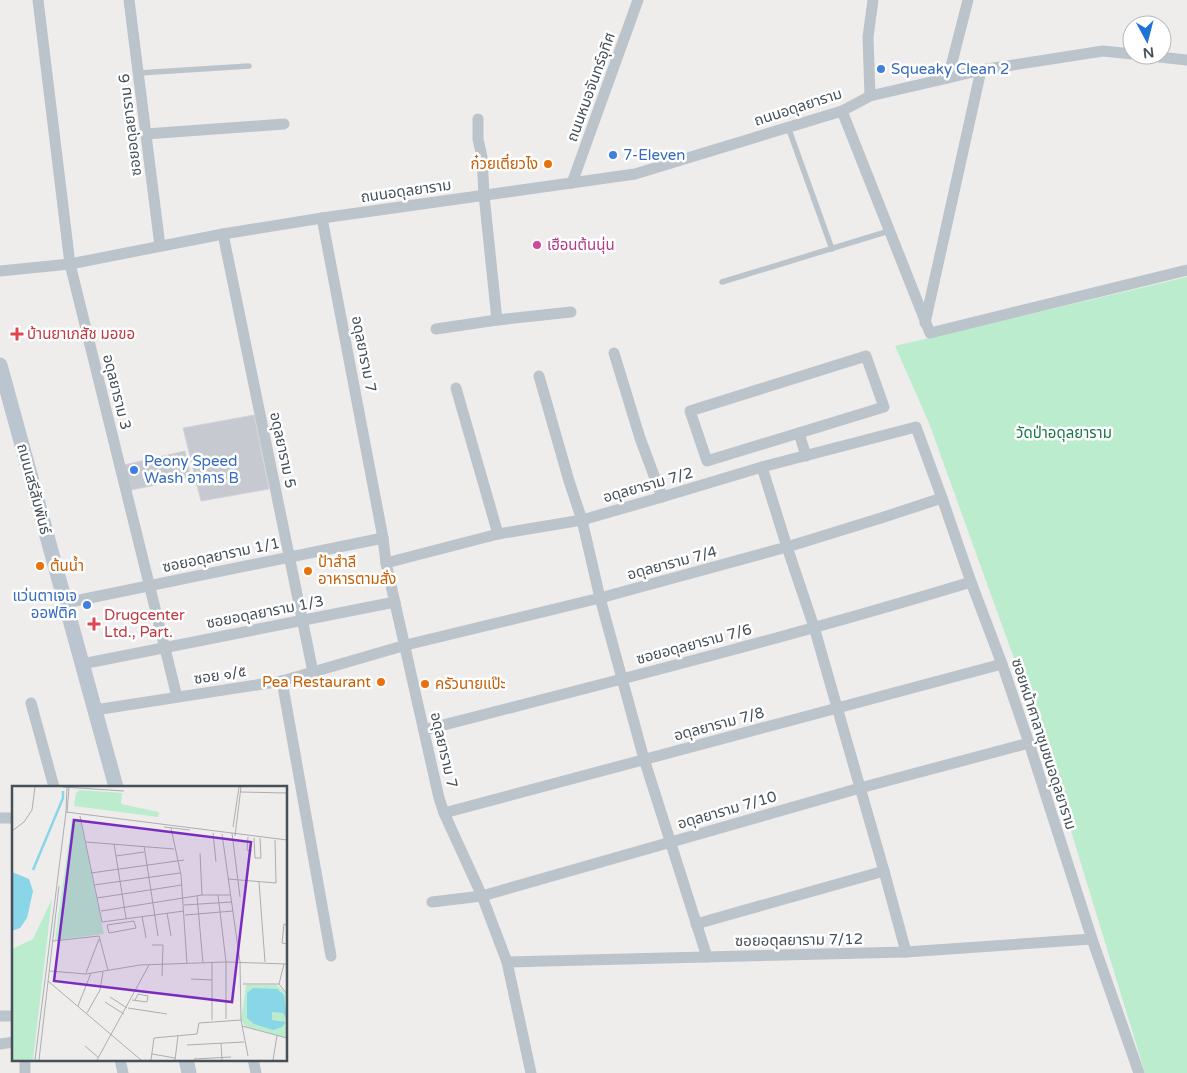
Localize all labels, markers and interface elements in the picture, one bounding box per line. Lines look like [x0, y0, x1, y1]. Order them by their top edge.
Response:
north arrow [1122, 15, 1172, 65]
street label: ถนนหมอจันทร์อุทิศ [563, 30, 619, 144]
text: N [1142, 43, 1155, 62]
place label: Squeaky Clean 2 [891, 60, 1009, 78]
marker: Squeaky Clean 2 [875, 63, 887, 75]
street label: ซอยอดุลยาราม 6 [115, 73, 145, 177]
street label: ถนนอดุลยาราม [752, 84, 844, 130]
place label: 7-Eleven [623, 146, 685, 164]
marker: 7-Eleven [607, 149, 619, 161]
place label: ก๋วยเตี๋ยวไง [471, 153, 538, 173]
marker: ก๋วยเตี๋ยวไง [542, 158, 554, 170]
street label: ถนนอดุลยาราม [359, 176, 453, 206]
place label: เฮือนต้นนุ่น [547, 236, 615, 254]
marker: เฮือนต้นนุ่น [531, 239, 543, 251]
street label: อดุลยาราม 7 [348, 314, 380, 394]
place label: บ้านยาเภสัช มอขอ [27, 325, 135, 343]
marker: บ้านยาเภสัช มอขอ [11, 328, 23, 340]
street label: อดุลยาราม 3 [99, 352, 135, 432]
street label: อดุลยาราม 5 [266, 410, 300, 490]
park label: วัดป่าอดุลยาราม [1016, 424, 1112, 442]
street label: ถนนเสรีสัมพันธ์ [13, 442, 55, 537]
place label: Peony Speed Wash อาคาร B [144, 452, 239, 487]
marker: Peony Speed Wash อาคาร B [128, 464, 140, 476]
street label: อดุลยาราม 7/2 [601, 464, 695, 506]
street label: ซอยอดุลยาราม 1/1 [161, 534, 281, 576]
street label: อดุลยาราม 7/4 [625, 542, 719, 584]
place label: ป้าสำลี อาหารตามสั่ง [318, 553, 396, 588]
place label: ต้นน้ำ [50, 555, 84, 575]
marker: ต้นน้ำ [34, 560, 46, 572]
marker: ป้าสำลี อาหารตามสั่ง [302, 565, 314, 577]
place label: แว่นตาเจเจ ออฟติค [12, 587, 77, 622]
street label: ซอยอดุลยาราม 1/3 [205, 592, 325, 632]
marker: แว่นตาเจเจ ออฟติค [81, 599, 93, 611]
place label: Drugcenter Ltd., Part. [104, 606, 185, 641]
marker: Drugcenter Ltd., Part. [88, 618, 100, 630]
street label: ซอยอดุลยาราม 7/6 [634, 620, 754, 668]
street label: ซอยหน้าศาลาชุมชนอดุลยาราม [1008, 656, 1080, 832]
street label: ซอย ๑/๕ [193, 662, 247, 688]
place label: Pea Restaurant [262, 673, 371, 691]
place label: ครัวนายแป๊ะ [435, 675, 506, 693]
marker: Pea Restaurant [375, 676, 387, 688]
marker: ครัวนายแป๊ะ [419, 678, 431, 690]
street label: อดุลยาราม 7/8 [672, 703, 766, 745]
street label: อดุลยาราม 7 [427, 710, 461, 790]
inset map [12, 786, 288, 1060]
street label: อดุลยาราม 7/10 [675, 787, 779, 833]
street label: ซอยอดุลยาราม 7/12 [735, 930, 863, 950]

